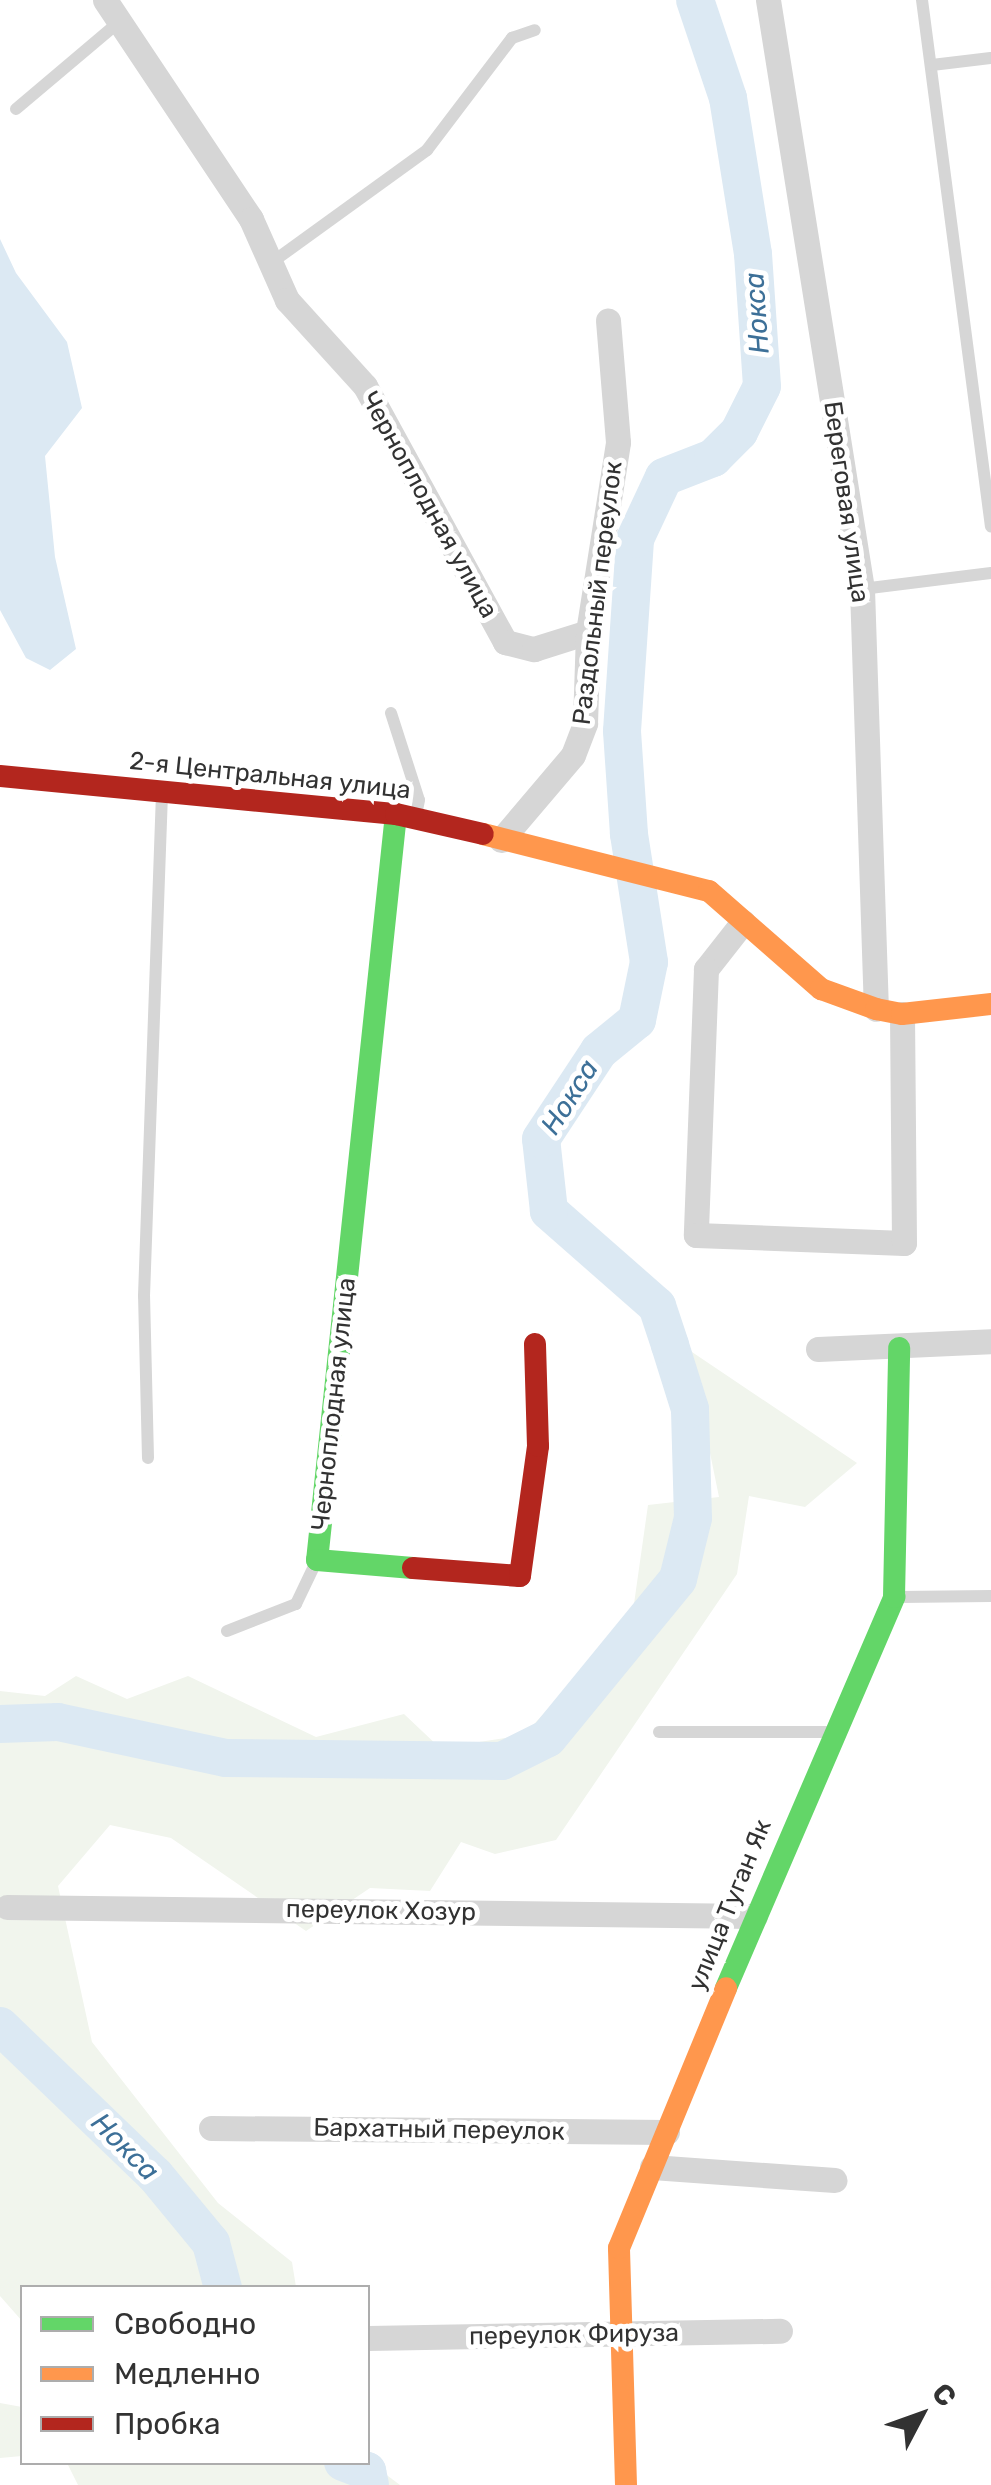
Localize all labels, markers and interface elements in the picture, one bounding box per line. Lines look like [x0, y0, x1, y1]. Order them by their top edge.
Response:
water label: Нокса [737, 271, 777, 355]
street label: Черноплодная улица [354, 387, 504, 623]
street label: Береговая улица [817, 399, 875, 605]
street label: Раздольный переулок [567, 459, 629, 727]
street label: 2-я Центральная улица [128, 746, 412, 806]
water label: Нокса [534, 1053, 606, 1141]
street label: Черноплодная улица [306, 1276, 362, 1532]
street label: улица Туган Як [682, 1815, 778, 1995]
street label: переулок Хозур [286, 1894, 476, 1928]
water label: Нокса [84, 2106, 166, 2188]
street label: Бархатный переулок [313, 2113, 565, 2147]
legend [20, 2285, 370, 2465]
text: Свободно [114, 2306, 256, 2342]
street label: переулок Фируза [469, 2318, 679, 2352]
text: Медленно [114, 2356, 261, 2392]
north arrow [871, 2365, 971, 2465]
text: С [925, 2377, 963, 2413]
text: Пробка [114, 2406, 221, 2442]

